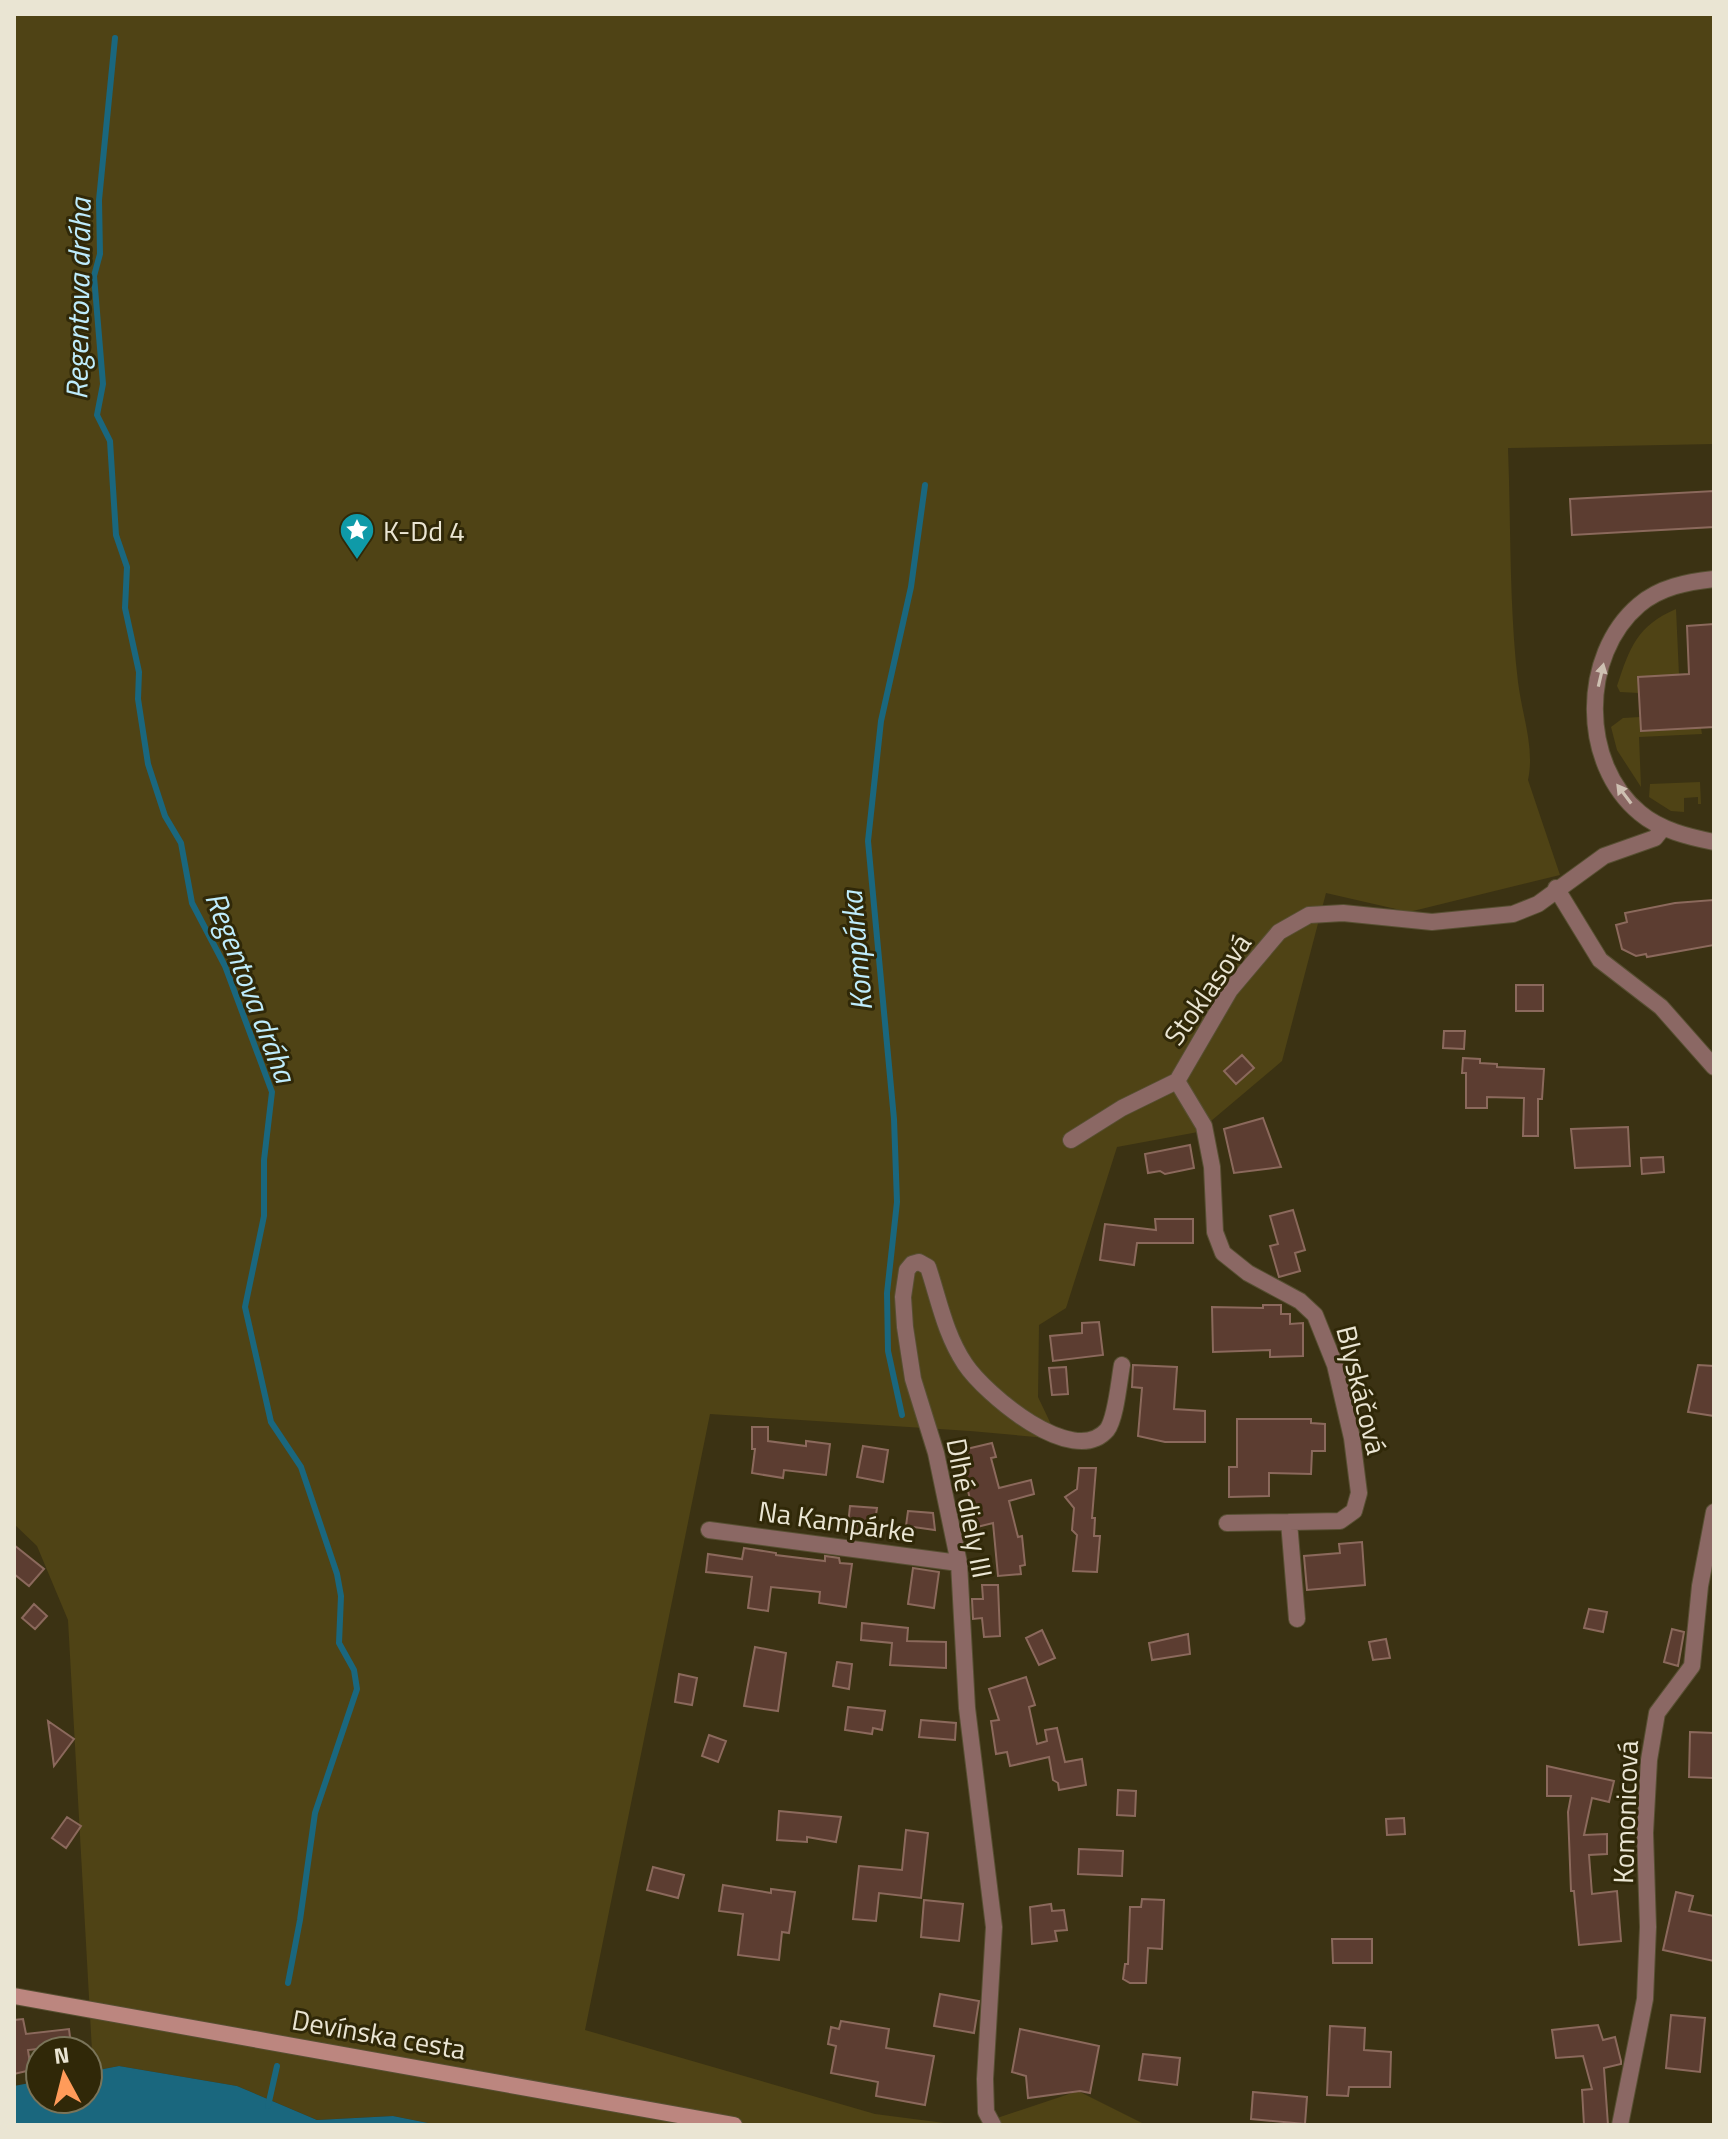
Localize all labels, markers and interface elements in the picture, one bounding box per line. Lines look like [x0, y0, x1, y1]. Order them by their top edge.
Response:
water label: Regentova dráha [53, 196, 103, 400]
place label: K-Dd 4 [383, 509, 465, 552]
place icon: K-Dd 4 [338, 511, 376, 561]
one-way arrow [1595, 663, 1608, 688]
one-way arrow [1617, 784, 1632, 805]
water label: Regentova dráha [193, 885, 309, 1091]
water label: Kompárka [828, 887, 884, 1013]
street label: Stoklasová [1153, 924, 1261, 1054]
street label: Blyskáčová [1325, 1321, 1399, 1459]
street label: Dlhé diely III [935, 1434, 1005, 1582]
street label: Na Kampárke [756, 1489, 918, 1553]
street label: Komonicová [1601, 1740, 1649, 1884]
street label: Devínska cesta [288, 1998, 470, 2070]
north arrow [24, 2035, 104, 2115]
text: N [52, 2037, 71, 2073]

